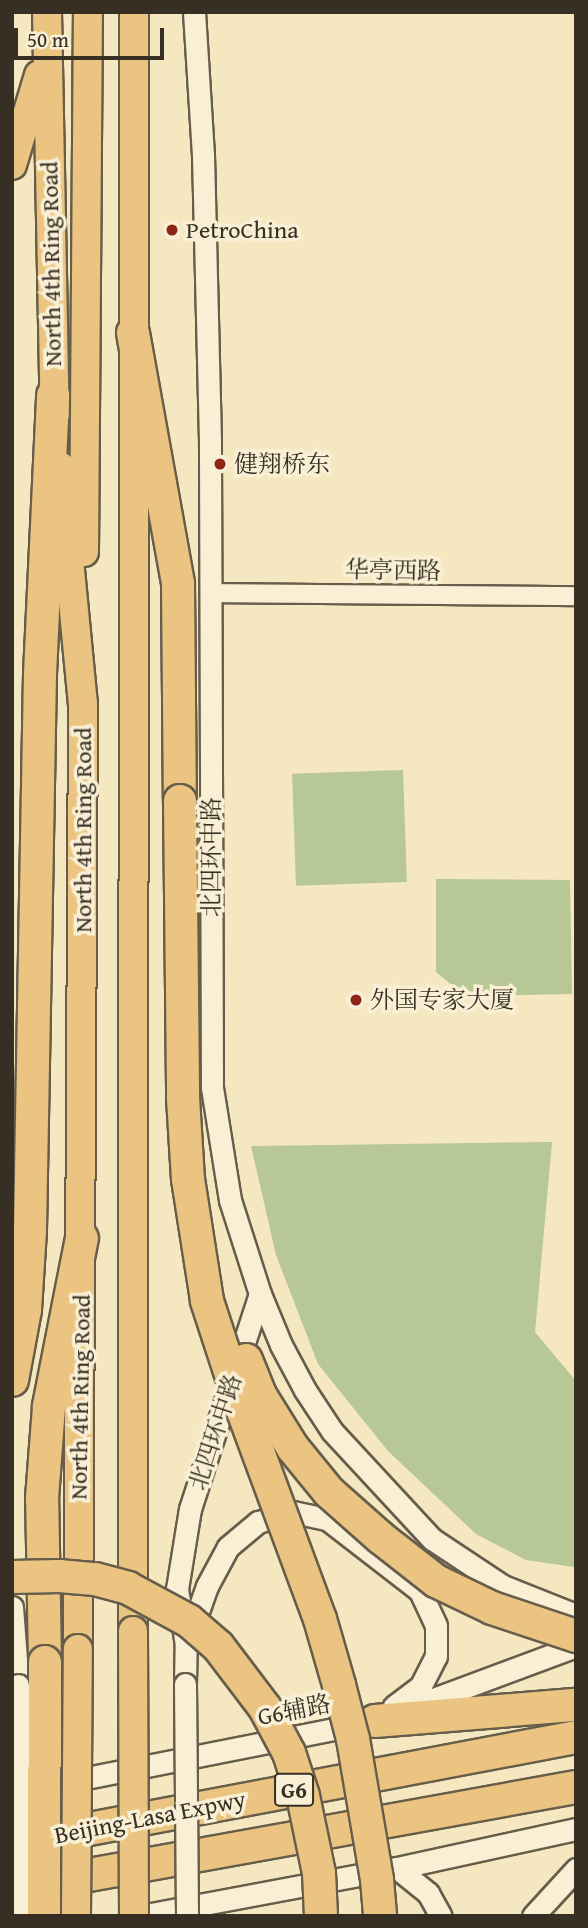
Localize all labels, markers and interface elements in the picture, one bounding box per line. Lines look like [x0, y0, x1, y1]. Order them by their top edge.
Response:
scale bar [18, 14, 168, 58]
text: 50 m [27, 24, 69, 55]
street label: North 4th Ring Road [35, 161, 67, 367]
place label: PetroChina [186, 216, 298, 244]
marker: PetroChina [164, 222, 180, 238]
place label: 健翔桥东 [234, 450, 330, 478]
marker: 健翔桥东 [212, 456, 228, 472]
street label: 华亭西路 [345, 555, 441, 585]
street label: North 4th Ring Road [69, 727, 97, 933]
street label: 北四环中路 [197, 797, 225, 917]
place label: 外国专家大厦 [370, 986, 514, 1014]
marker: 外国专家大厦 [348, 992, 364, 1008]
street label: North 4th Ring Road [64, 1294, 96, 1500]
street label: 北四环中路 [183, 1370, 247, 1494]
street label: G6辅路 [255, 1689, 333, 1731]
road number: G6 [273, 1770, 315, 1810]
street label: Beijing-Lasa Expwy [52, 1784, 248, 1850]

